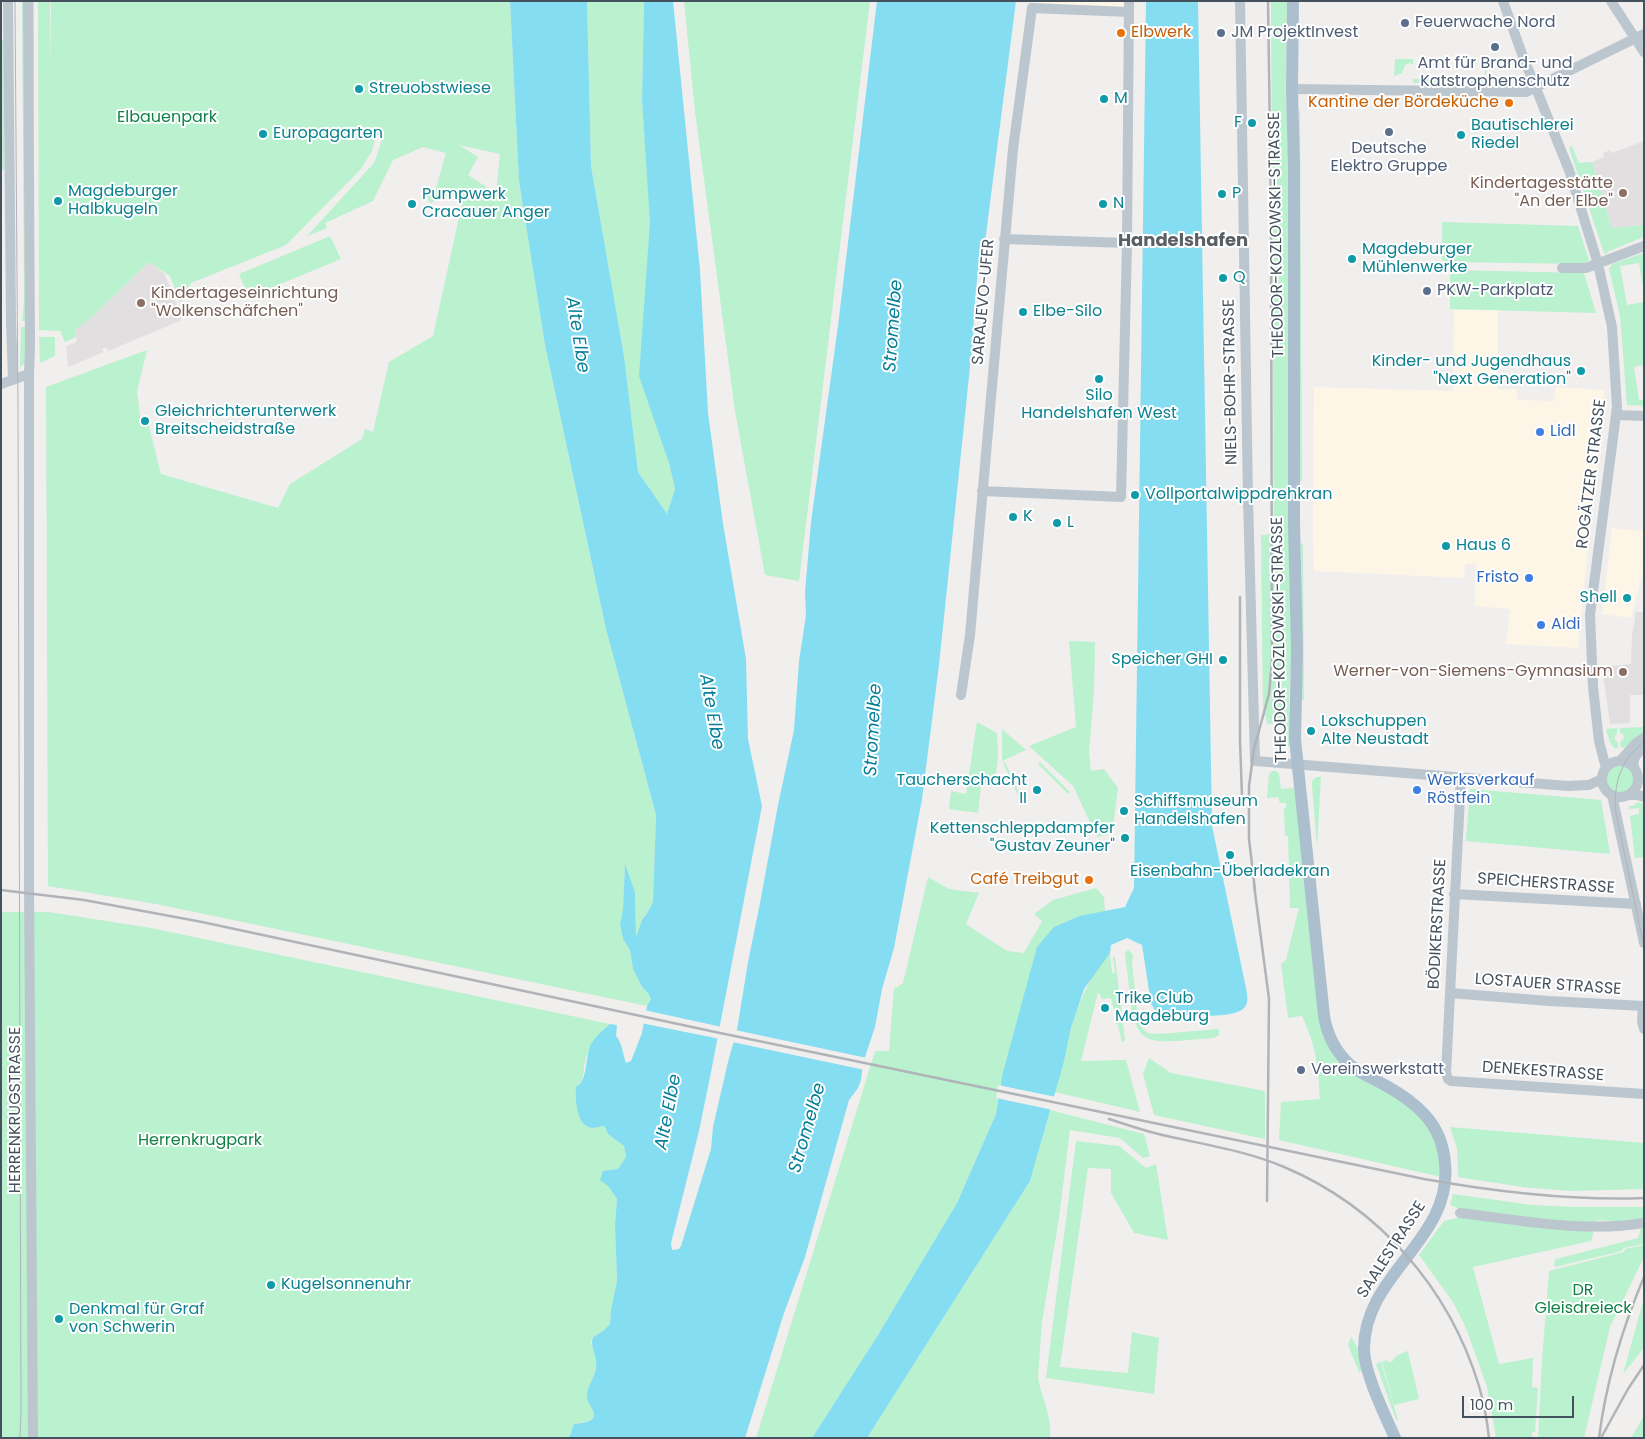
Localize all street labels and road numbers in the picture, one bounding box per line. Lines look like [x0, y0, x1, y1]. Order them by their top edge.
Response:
street label: THEODOR-KOZLOWSKI-STRASSE [1265, 112, 1289, 358]
street label: SARAJEVO-UFER [969, 238, 999, 366]
street label: NIELS-BOHR-STRASSE [1220, 299, 1242, 465]
street label: ROGÄTZER STRASSE [1573, 398, 1611, 550]
street label: THEODOR-KOZLOWSKI-STRASSE [1268, 517, 1292, 763]
street label: BÖDIKERSTRASSE [1425, 858, 1451, 990]
street label: SPEICHERSTRASSE [1477, 870, 1615, 898]
street label: LOSTAUER STRASSE [1474, 970, 1622, 1000]
street label: HERRENKRUGSTRASSE [6, 1027, 26, 1193]
street label: DENEKESTRASSE [1481, 1058, 1605, 1086]
street label: SAALESTRASSE [1354, 1198, 1430, 1302]

